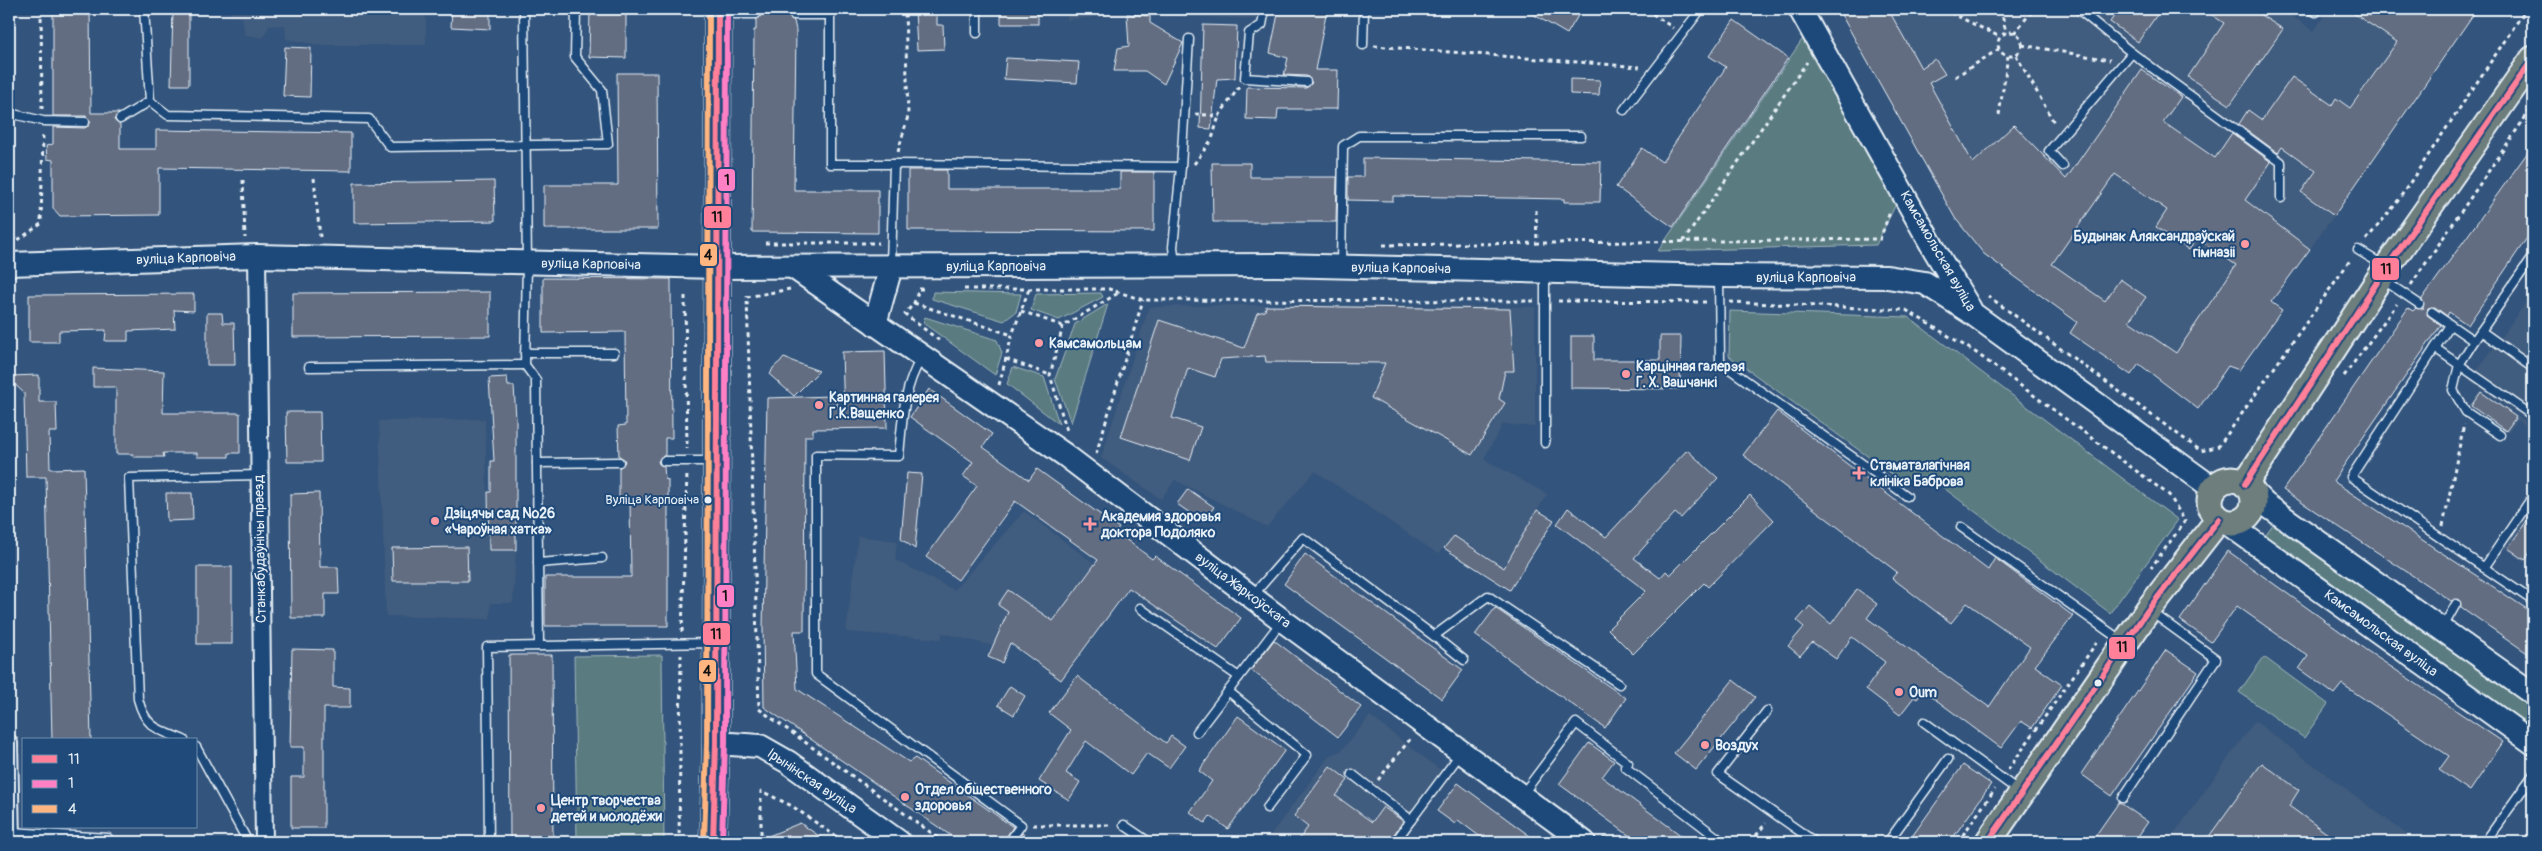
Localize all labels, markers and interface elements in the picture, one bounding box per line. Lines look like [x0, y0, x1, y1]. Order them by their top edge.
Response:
line badge: 1 [717, 168, 736, 192]
text: 1 [724, 172, 730, 189]
street label: Камсамольская вуліца [1897, 188, 1979, 314]
line badge: 11 [703, 205, 732, 229]
text: 11 [712, 209, 722, 226]
place label: Будынак Аляксандраўскай гімназіі [2073, 228, 2235, 261]
marker: Будынак Аляксандраўскай гімназіі [2239, 238, 2251, 250]
line badge: 4 [699, 243, 718, 267]
text: 4 [704, 247, 713, 264]
street label: вуліца Карповіча [136, 248, 236, 268]
street label: вуліца Карповіча [541, 255, 641, 273]
line badge: 11 [2371, 257, 2400, 281]
street label: вуліца Карповіча [946, 258, 1046, 275]
street label: вуліца Карповіча [1351, 259, 1451, 277]
text: 11 [2381, 261, 2391, 278]
street label: вуліца Карповіча [1756, 269, 1856, 286]
place label: Камсамольцам [1049, 335, 1141, 352]
marker: Камсамольцам [1033, 337, 1045, 349]
place label: Карцінная галерэя Г. Х. Вашчанкі [1636, 358, 1745, 391]
marker: Карцінная галерэя Г. Х. Вашчанкі [1620, 368, 1632, 380]
place label: Картинная галерея Г.К.Ващенко [829, 389, 940, 422]
marker: Картинная галерея Г.К.Ващенко [813, 399, 825, 411]
place label: Стаматалагічная клініка Баброва [1870, 457, 1970, 490]
marker: Стаматалагічная клініка Баброва [1852, 466, 1866, 480]
street label: Станкабудаўнічы праезд [250, 474, 270, 623]
place label: Вуліца Карповіча [605, 492, 699, 508]
marker: Вуліца Карповіча [703, 495, 713, 505]
place label: Дзіцячы сад №26 «Чароўная хатка» [444, 505, 555, 538]
place label: Академия здоровья доктора Подоляко [1100, 508, 1221, 541]
marker: Дзіцячы сад №26 «Чароўная хатка» [429, 515, 441, 527]
marker: Академия здоровья доктора Подоляко [1083, 517, 1097, 531]
street label: вуліца Жаркоўскага [1192, 548, 1294, 632]
line badge: 1 [716, 584, 735, 608]
street label: Камсамольская вуліца [2321, 586, 2441, 680]
text: 1 [722, 588, 728, 605]
line badge: 11 [702, 622, 731, 646]
text: 11 [711, 626, 721, 643]
line badge: 11 [2108, 636, 2136, 660]
text: 11 [2117, 639, 2127, 656]
line badge: 4 [698, 659, 717, 683]
text: 4 [703, 663, 712, 680]
unlabelled marker [2093, 678, 2103, 688]
place label: Oum [1909, 684, 1938, 701]
marker: Oum [1893, 686, 1905, 698]
place label: Воздух [1715, 737, 1759, 754]
legend [22, 738, 198, 828]
marker: Воздух [1699, 739, 1711, 751]
street label: Ірынінская вуліца [764, 745, 860, 817]
text: 11 [68, 750, 80, 769]
text: 1 [68, 774, 74, 793]
place label: Отдел общественного здоровья [915, 781, 1052, 814]
marker: Отдел общественного здоровья [899, 791, 911, 803]
place label: Центр творчества детей и молодёжи [550, 792, 663, 825]
text: 4 [68, 800, 77, 819]
marker: Центр творчества детей и молодёжи [535, 802, 547, 814]

